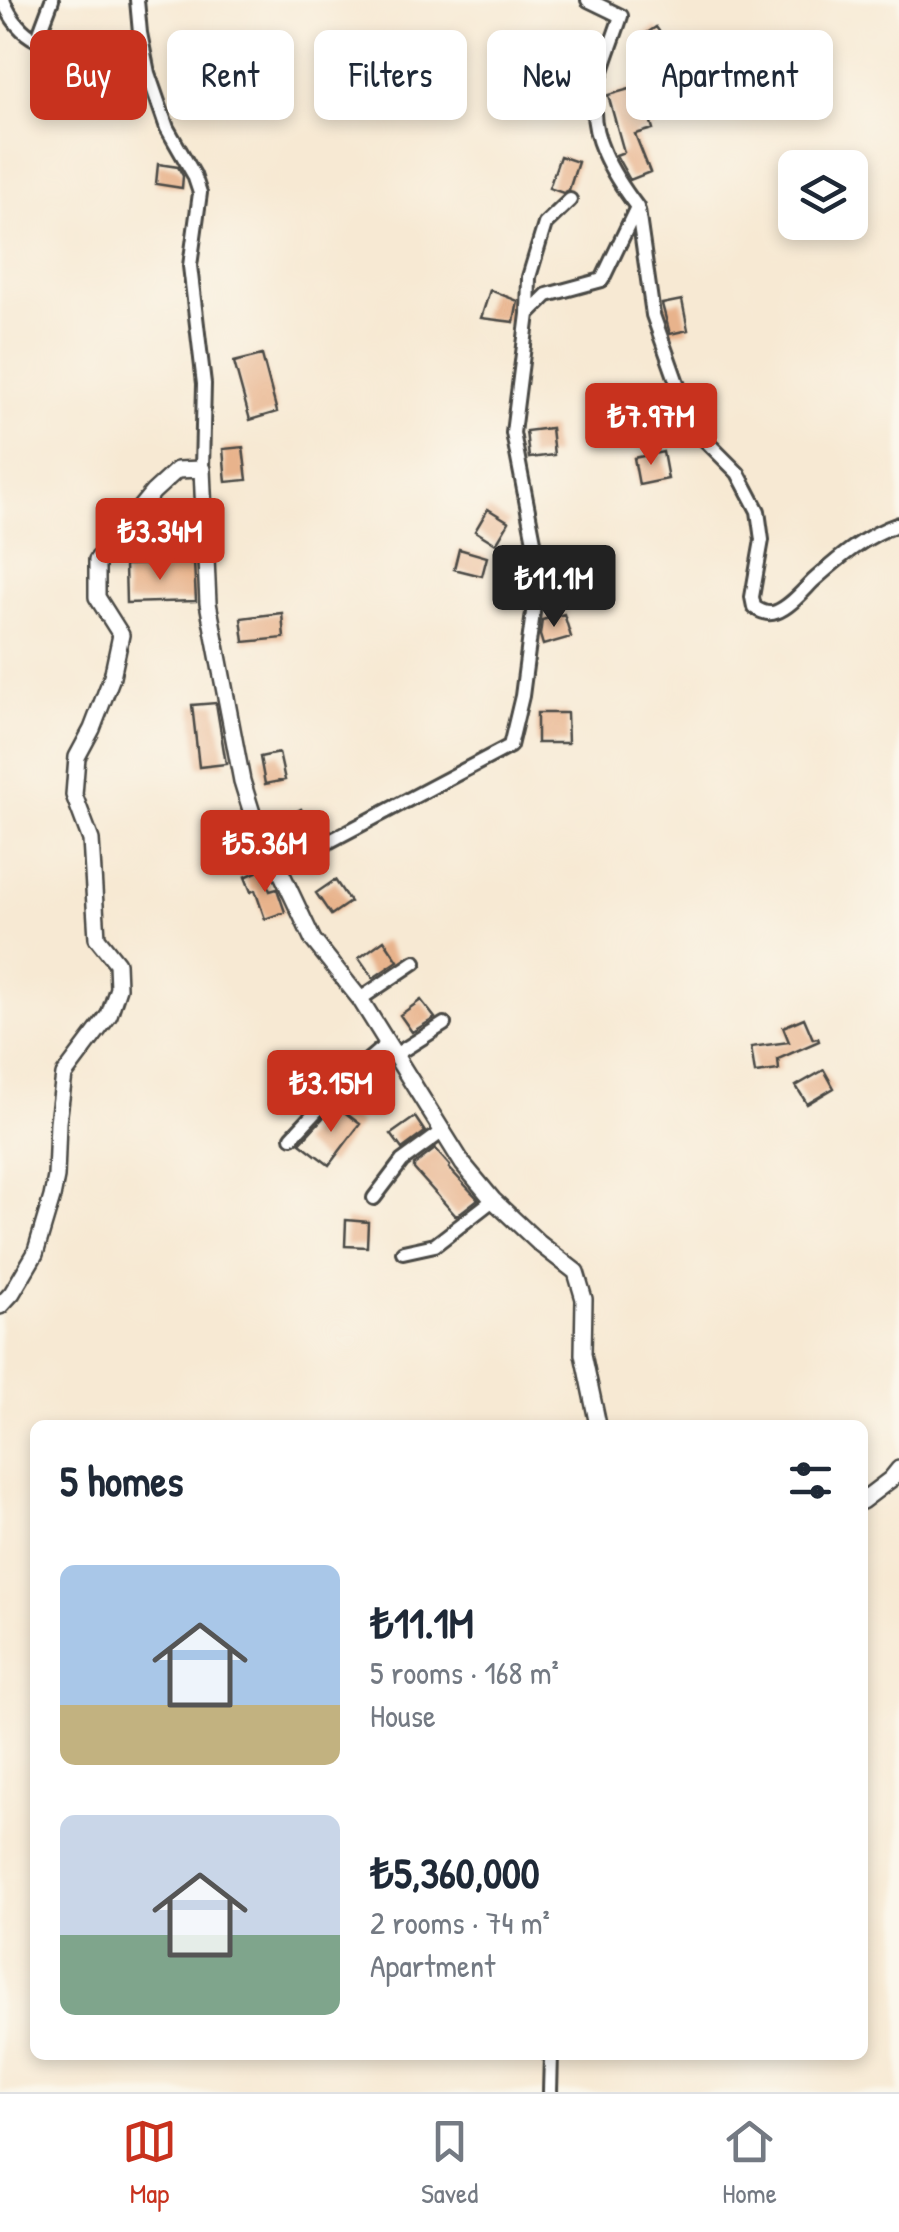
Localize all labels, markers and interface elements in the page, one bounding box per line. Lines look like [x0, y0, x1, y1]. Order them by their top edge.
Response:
chip: Buy [30, 30, 147, 120]
chip: Rent [167, 30, 294, 120]
chip: Filters [314, 30, 467, 120]
chip: New [487, 30, 606, 120]
chip: Apartment [626, 30, 833, 120]
map controls [778, 150, 868, 240]
button: layers [778, 150, 868, 240]
pin: ₺7.97M [570, 383, 732, 468]
text: ₺7.97M [607, 394, 695, 437]
pin: ₺3.34M [79, 498, 241, 583]
text: ₺3.34M [118, 509, 202, 552]
pin: ₺11.1M [473, 545, 635, 630]
text: ₺11.1M [514, 556, 594, 599]
pin: ₺5.36M [184, 810, 346, 895]
text: ₺5.36M [223, 821, 307, 864]
pin: ₺3.15M [250, 1050, 412, 1135]
text: ₺3.15M [289, 1061, 373, 1104]
text: 5 homes [60, 1452, 183, 1509]
icon: filters [783, 1453, 838, 1508]
text: ₺11.1M [370, 1594, 474, 1651]
icon: home [140, 1605, 260, 1725]
text: 5 rooms · 168 m² [370, 1651, 559, 1694]
text: House [370, 1694, 436, 1737]
text: ₺5,360,000 [370, 1844, 540, 1901]
icon: home [140, 1855, 260, 1975]
text: 2 rooms · 74 m² [370, 1901, 550, 1944]
text: Apartment [370, 1944, 495, 1987]
tab: Map [122, 2114, 177, 2212]
tab: Saved [421, 2114, 478, 2212]
tab: Home [722, 2114, 777, 2212]

